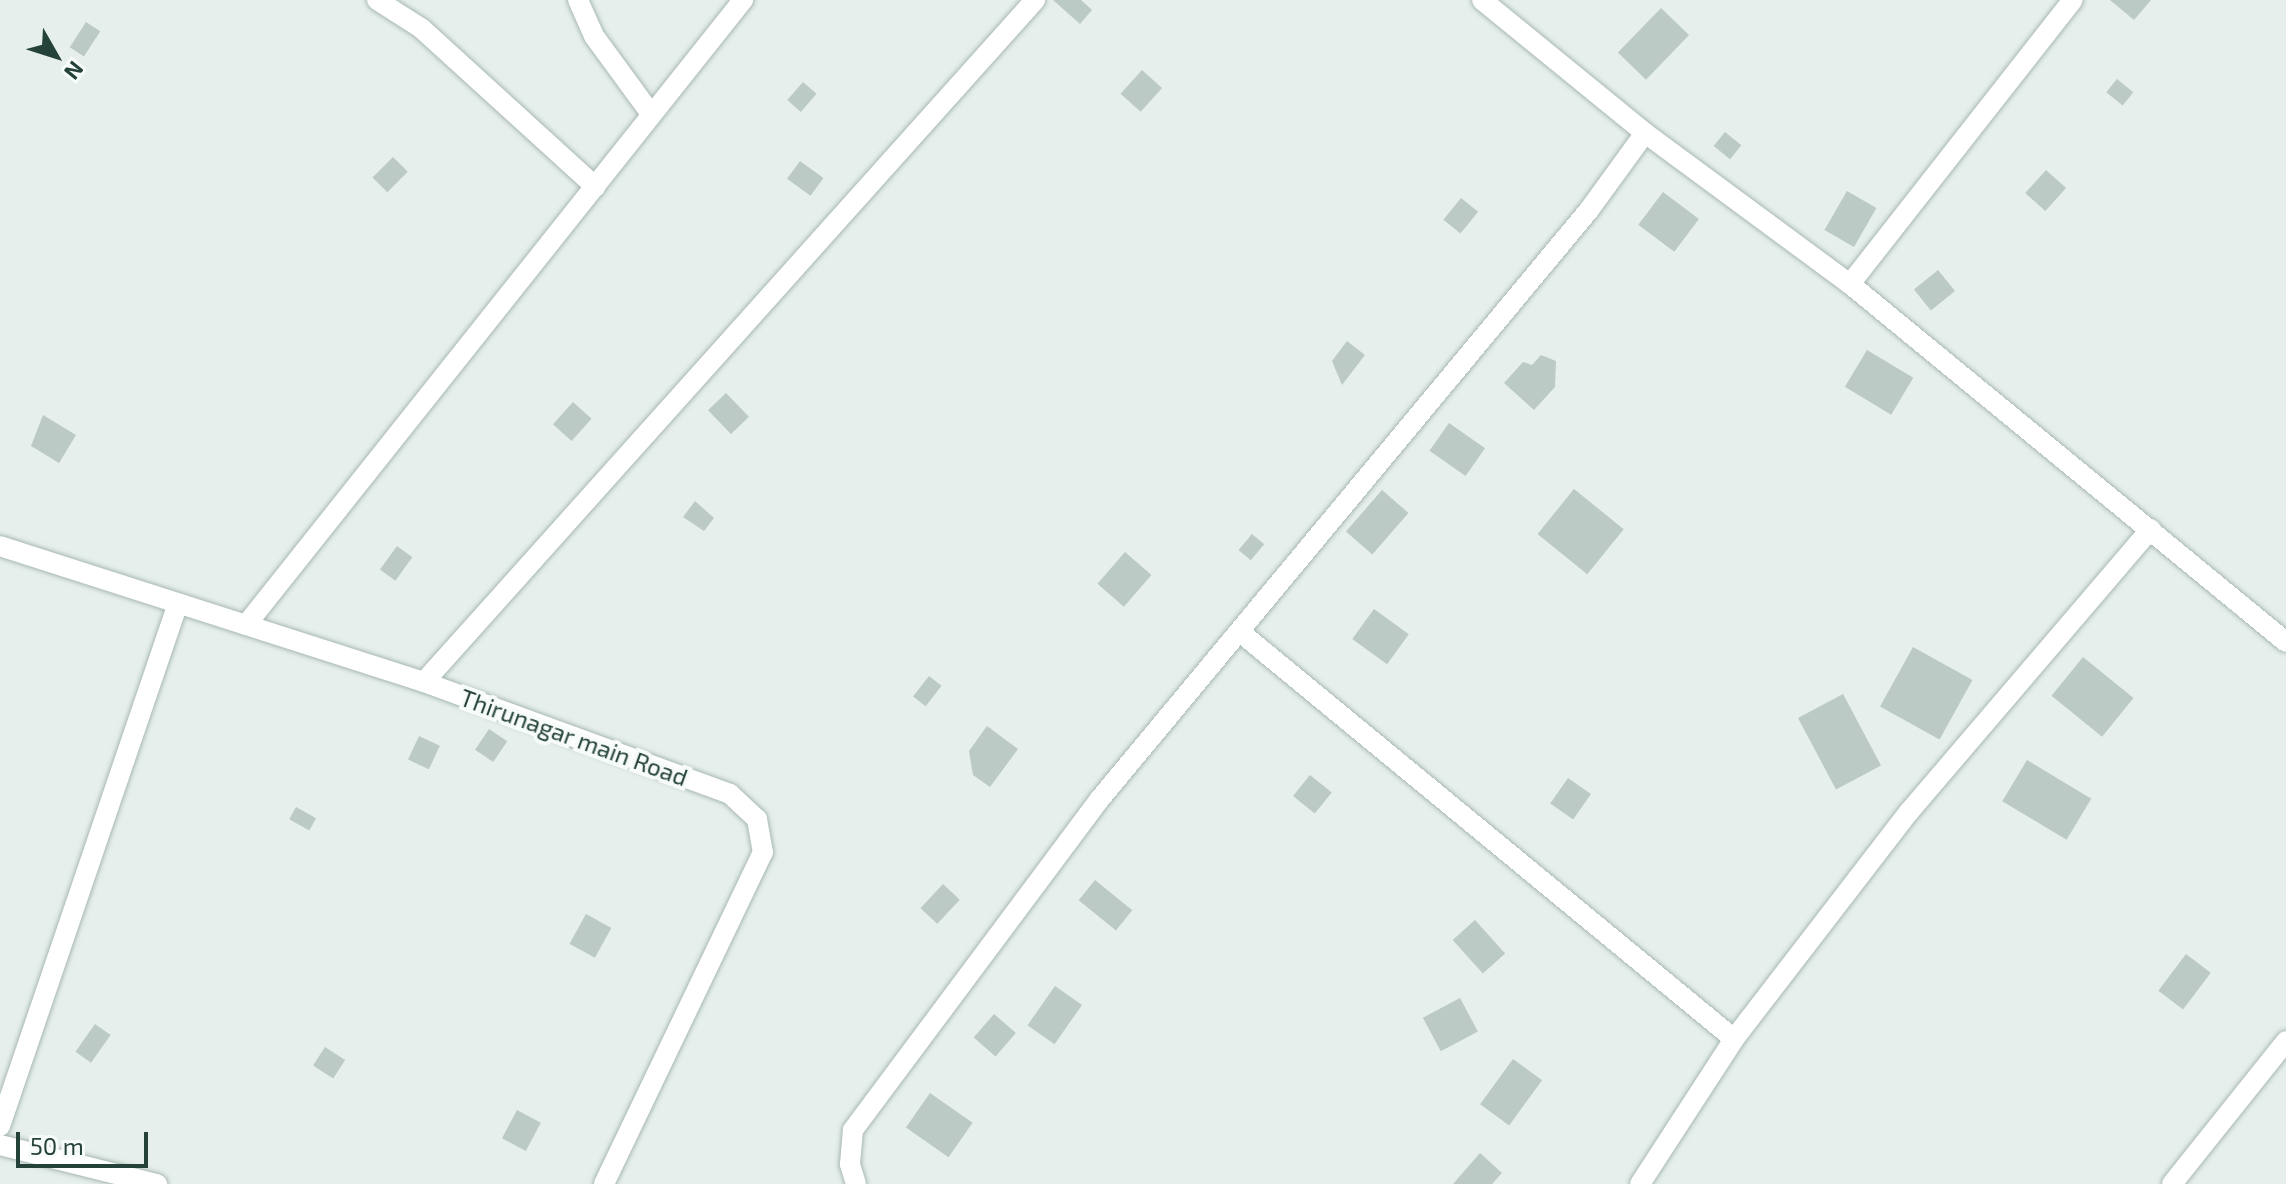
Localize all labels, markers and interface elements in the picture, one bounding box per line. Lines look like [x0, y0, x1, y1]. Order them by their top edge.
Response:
north arrow [16, 16, 96, 96]
text: N [60, 57, 90, 85]
street label: Thirunagar main Road [456, 682, 692, 792]
scale bar [20, 1116, 152, 1166]
text: 50 m [30, 1131, 84, 1160]

